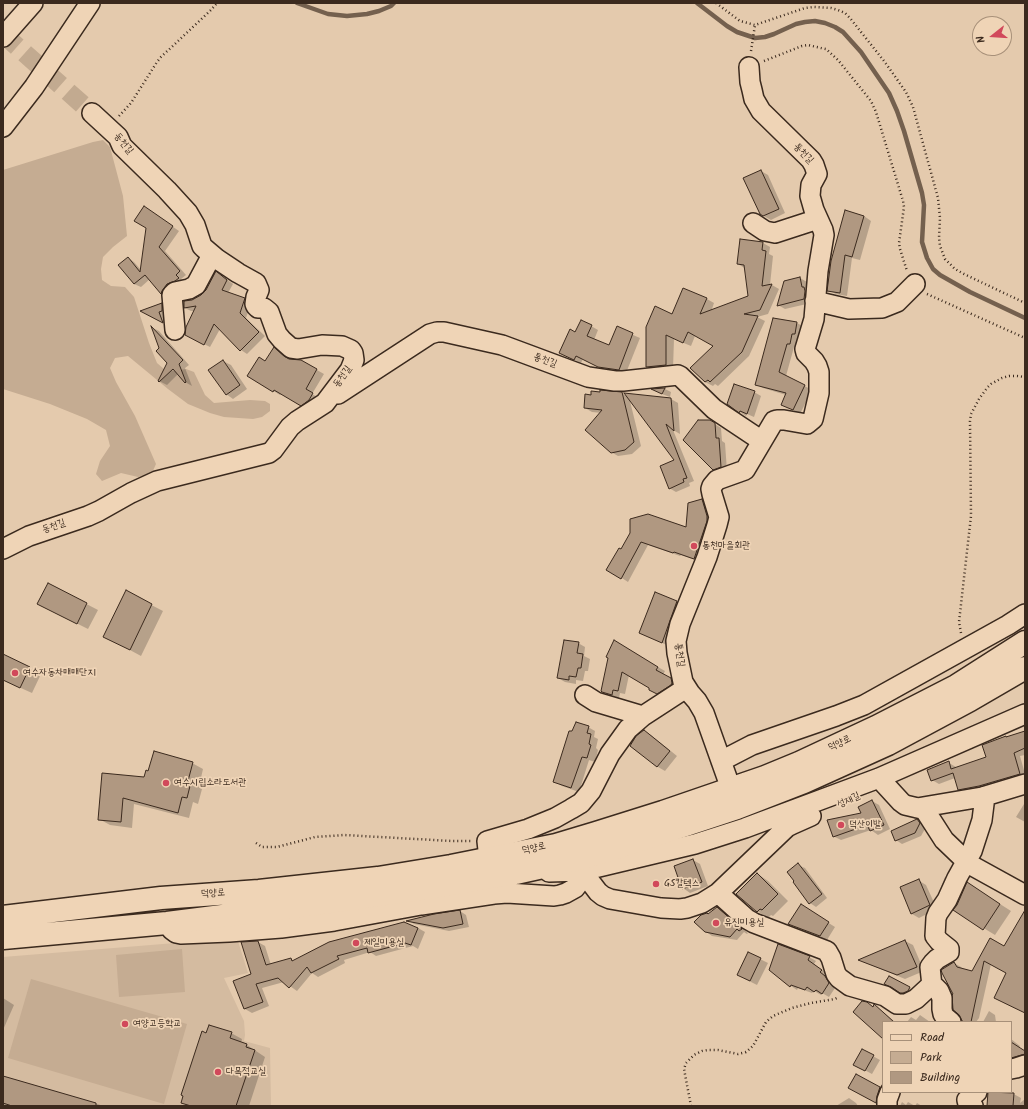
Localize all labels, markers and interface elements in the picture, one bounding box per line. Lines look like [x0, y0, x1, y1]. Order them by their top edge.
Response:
north arrow [972, 16, 1012, 56]
text: N [972, 33, 991, 45]
street label: 동천길 [111, 131, 135, 157]
street label: 통천길 [790, 141, 816, 167]
street label: 통천길 [532, 351, 558, 371]
street label: 동천길 [331, 364, 355, 390]
street label: 동천길 [41, 517, 67, 537]
place label: 통천마을회관 [702, 540, 750, 552]
marker: 통천마을회관 [689, 541, 699, 551]
street label: 통천길 [672, 642, 686, 668]
place label: 여수자동차매매단지 [23, 667, 95, 679]
marker: 여수자동차매매단지 [10, 668, 20, 678]
street label: 덕양로 [827, 733, 853, 755]
place label: 여수시립소라도서관 [174, 777, 246, 789]
marker: 여수시립소라도서관 [161, 778, 171, 788]
street label: 성재길 [836, 790, 862, 812]
place label: 덕산이발 [849, 819, 881, 831]
marker: 덕산이발 [836, 820, 846, 830]
street label: 덕양로 [521, 841, 547, 857]
place label: GS칼텍스 [664, 878, 700, 890]
marker: GS칼텍스 [651, 879, 661, 889]
street label: 덕양로 [201, 887, 225, 901]
place label: 유진미용실 [724, 917, 764, 929]
marker: 유진미용실 [711, 918, 721, 928]
place label: 제일미용실 [364, 937, 404, 949]
marker: 제일미용실 [351, 938, 361, 948]
place label: 여양고등학교 [133, 1018, 181, 1030]
marker: 여양고등학교 [120, 1019, 130, 1029]
legend [882, 1021, 1012, 1093]
text: Road [920, 1028, 944, 1047]
text: Park [920, 1048, 942, 1067]
place label: 다목적교실 [226, 1066, 266, 1078]
marker: 다목적교실 [213, 1067, 223, 1077]
text: Building [920, 1068, 960, 1087]

